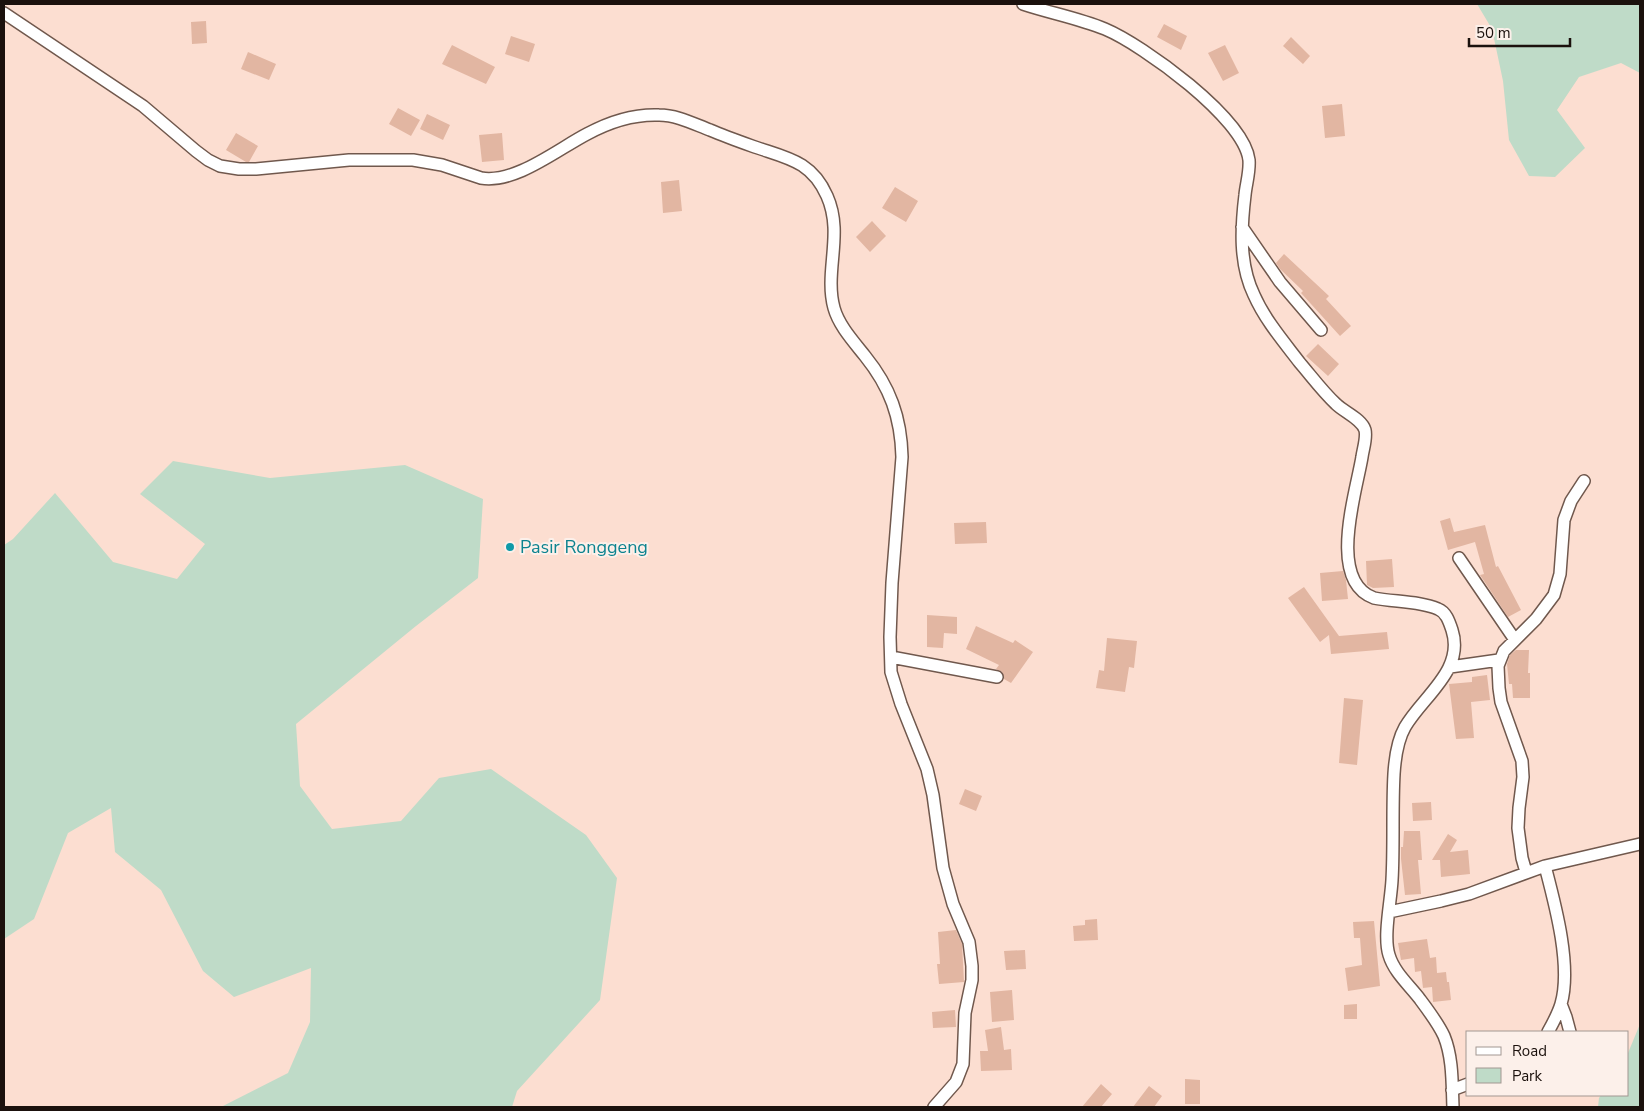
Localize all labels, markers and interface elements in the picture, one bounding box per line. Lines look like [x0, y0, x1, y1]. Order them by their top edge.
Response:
scale bar [1469, 15, 1570, 47]
text: 50 m [1476, 23, 1511, 43]
place label: Pasir Ronggeng [520, 535, 648, 559]
marker: Pasir Ronggeng [504, 541, 516, 553]
legend [1466, 1031, 1629, 1096]
text: Road [1512, 1041, 1547, 1061]
text: Park [1512, 1066, 1542, 1086]

